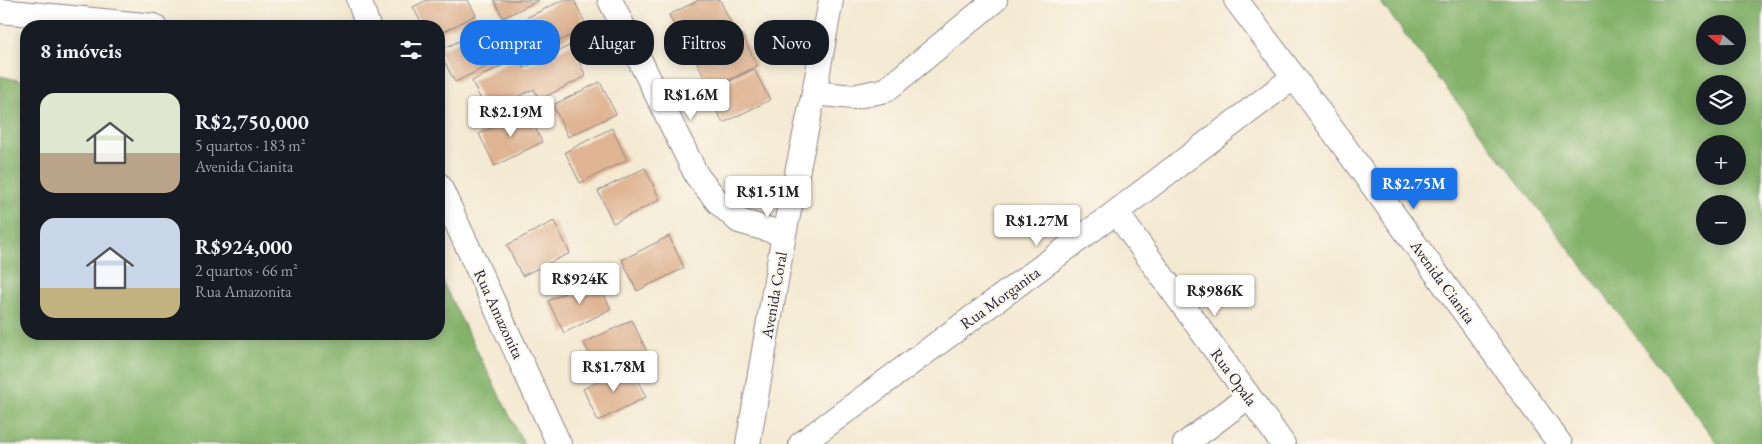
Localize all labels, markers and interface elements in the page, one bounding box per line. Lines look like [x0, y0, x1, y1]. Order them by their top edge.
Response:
north arrow [1696, 15, 1746, 65]
map controls [1696, 15, 1746, 245]
chip: Comprar [460, 20, 560, 65]
chip: Alugar [570, 20, 654, 65]
chip: Filtros [664, 20, 744, 65]
chip: Novo [754, 20, 829, 65]
icon: filters [397, 36, 425, 64]
text: 8 imóveis [40, 37, 122, 64]
button: layers [1696, 75, 1746, 125]
pin: R$1.6M [650, 78, 732, 121]
text: R$1.6M [663, 84, 719, 105]
pin: R$2.19M [465, 96, 557, 138]
text: R$2.19M [479, 101, 543, 122]
text: R$2,750,000 [195, 108, 309, 135]
icon: home [80, 113, 140, 173]
text: 5 quartos · 183 m² [195, 135, 306, 156]
button: + [1696, 135, 1746, 185]
text: Avenida Cianita [195, 156, 293, 177]
pin: R$2.75M [1368, 168, 1460, 210]
text: R$2.75M [1382, 173, 1446, 194]
pin: R$1.51M [722, 176, 814, 218]
text: R$1.51M [736, 181, 800, 202]
button: − [1696, 195, 1746, 245]
pin: R$1.27M [991, 204, 1083, 247]
text: R$1.27M [1005, 210, 1069, 231]
text: R$924,000 [195, 233, 292, 260]
street label: Avenida Cianita [1405, 235, 1481, 328]
icon: home [80, 238, 140, 298]
street label: Avenida Coral [756, 250, 792, 341]
text: 2 quartos · 66 m² [195, 260, 298, 281]
pin: R$924K [539, 262, 621, 305]
street label: Rua Morganita [956, 262, 1045, 334]
street label: Rua Amazonita [469, 266, 529, 363]
text: R$924K [551, 268, 609, 289]
pin: R$986K [1174, 274, 1256, 317]
text: R$986K [1186, 280, 1244, 301]
text: Rua Amazonita [195, 281, 292, 302]
street label: Rua Opala [1206, 344, 1262, 410]
pin: R$1.78M [568, 350, 660, 393]
text: R$1.78M [582, 356, 646, 377]

